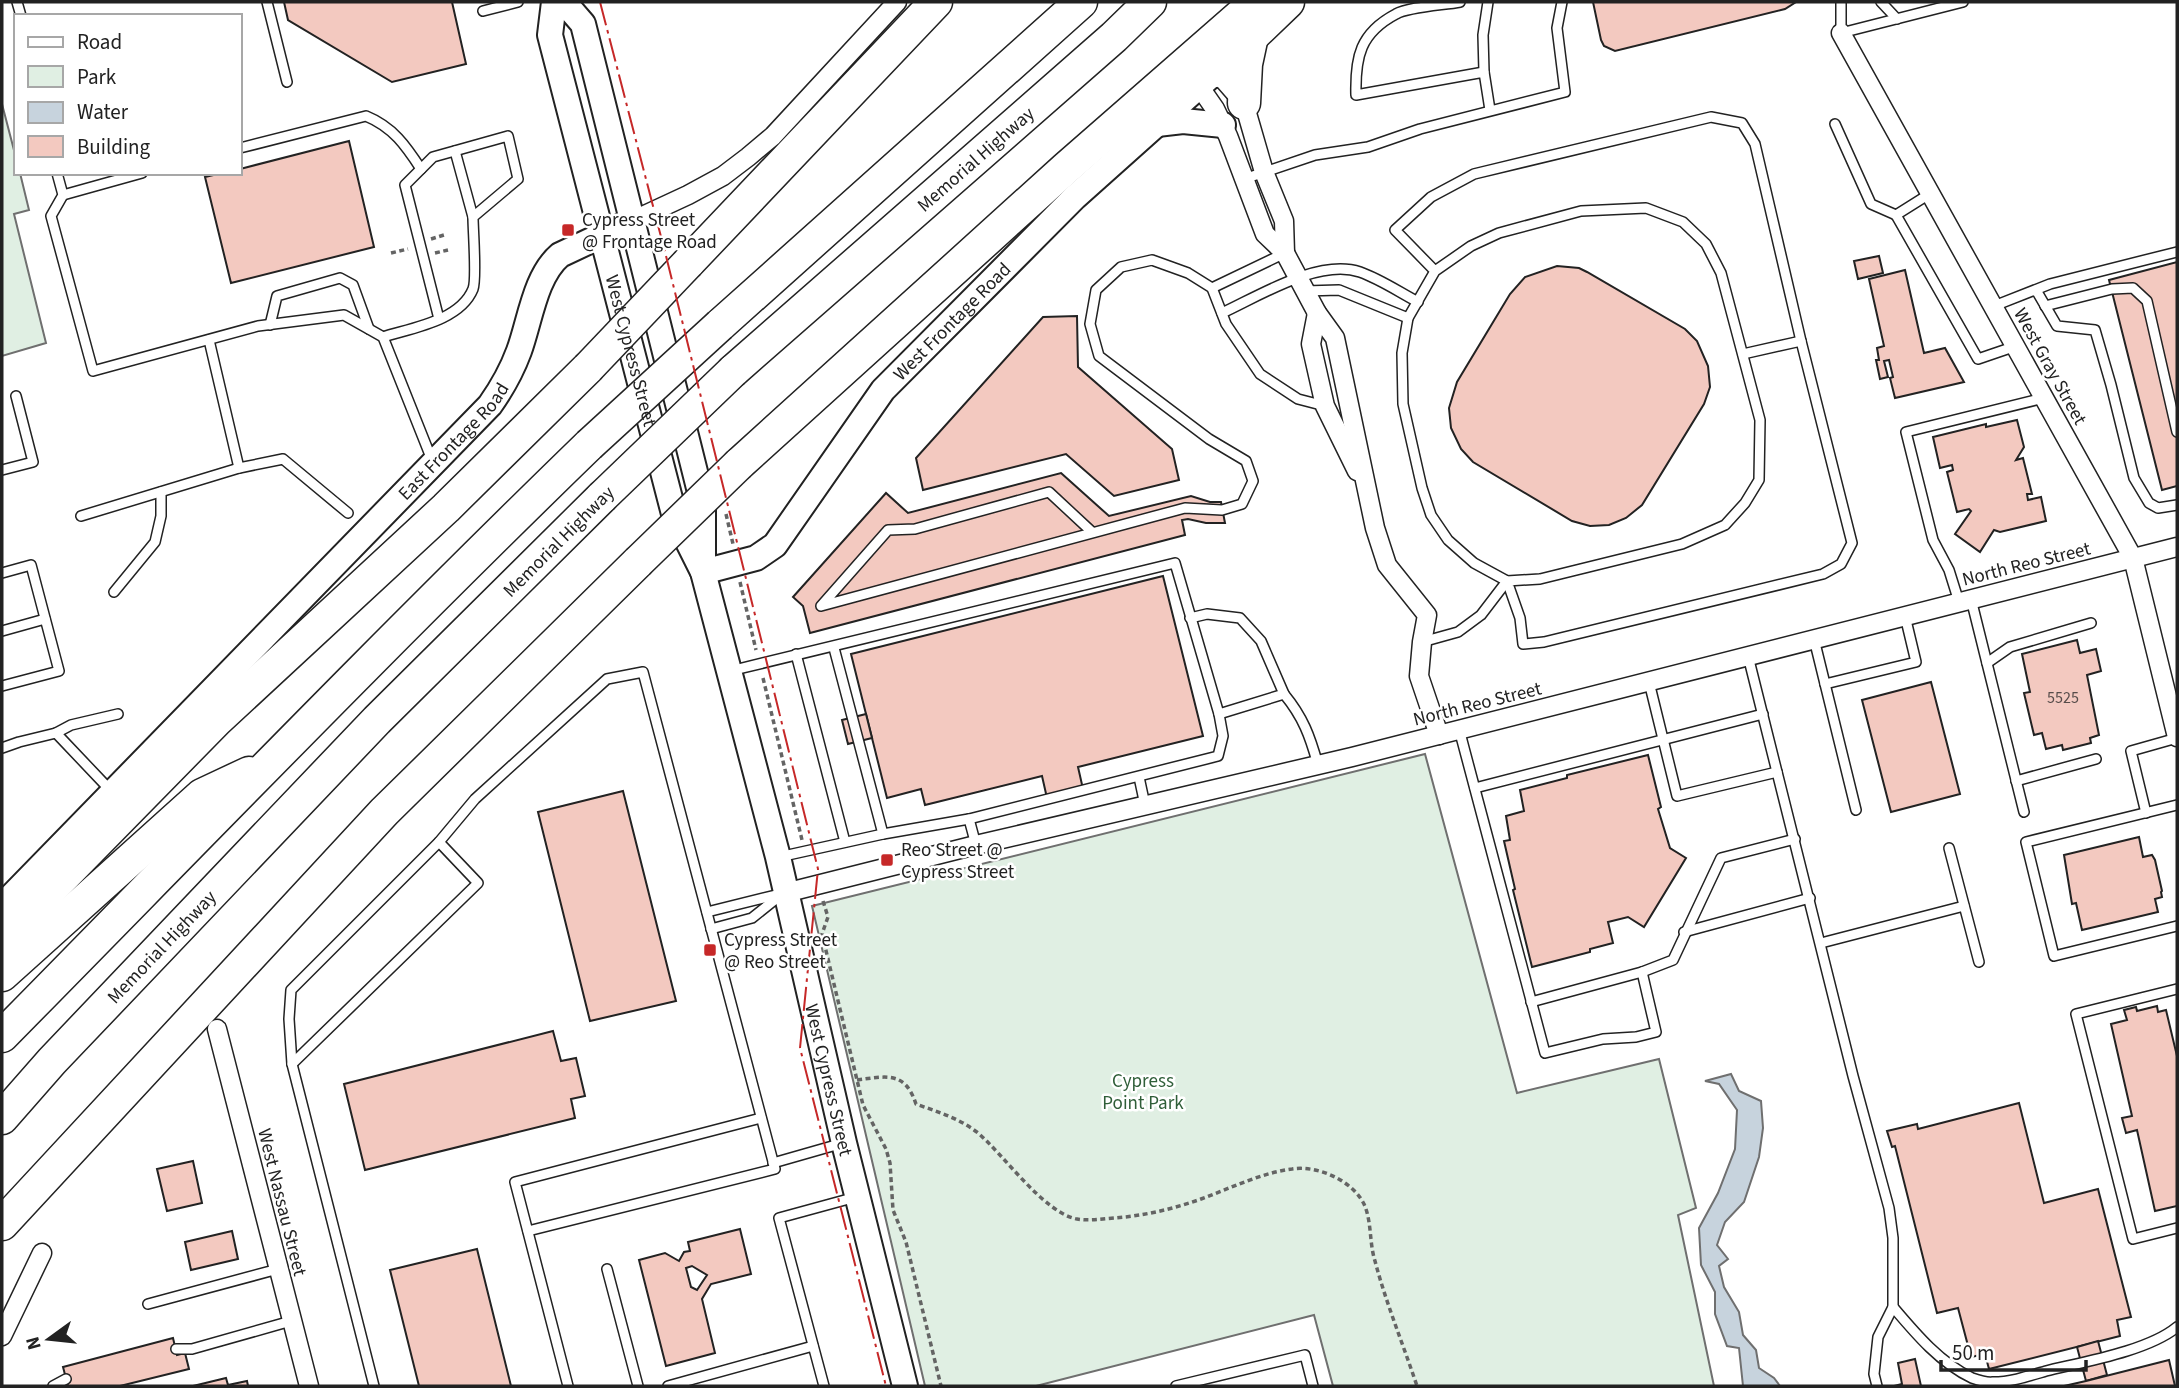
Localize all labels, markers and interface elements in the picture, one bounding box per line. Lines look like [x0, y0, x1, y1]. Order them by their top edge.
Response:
legend [14, 14, 242, 175]
text: Road [77, 27, 122, 57]
text: Park [77, 62, 117, 92]
text: Water [77, 97, 129, 127]
street label: Memorial Highway [912, 101, 1041, 219]
text: Building [77, 132, 151, 162]
place label: Cypress Street @ Frontage Road [582, 207, 717, 256]
marker: Cypress Street @ Frontage Road [560, 222, 576, 238]
street label: West Frontage Road [888, 257, 1018, 387]
street label: West Cypress Street [598, 272, 663, 430]
street label: West Gray Street [2006, 303, 2093, 431]
street label: East Frontage Road [392, 378, 516, 507]
street label: Memorial Highway [497, 480, 621, 604]
street label: North Reo Street [1959, 535, 2094, 593]
street label: North Reo Street [1410, 675, 1545, 733]
house number: 5525 [2047, 687, 2079, 709]
place label: Reo Street @ Cypress Street [901, 837, 1015, 886]
marker: Reo Street @ Cypress Street [879, 852, 895, 868]
street label: Memorial Highway [101, 885, 223, 1010]
place label: Cypress Street @ Reo Street [724, 927, 838, 976]
marker: Cypress Street @ Reo Street [702, 942, 718, 958]
street label: West Cypress Street [797, 1001, 859, 1159]
park label: Cypress Point Park [1102, 1068, 1184, 1117]
street label: West Nassau Street [250, 1126, 313, 1280]
north arrow [14, 1304, 84, 1374]
scale bar [1941, 1328, 2086, 1372]
text: N [19, 1333, 49, 1353]
text: 50 m [1952, 1338, 1994, 1368]

